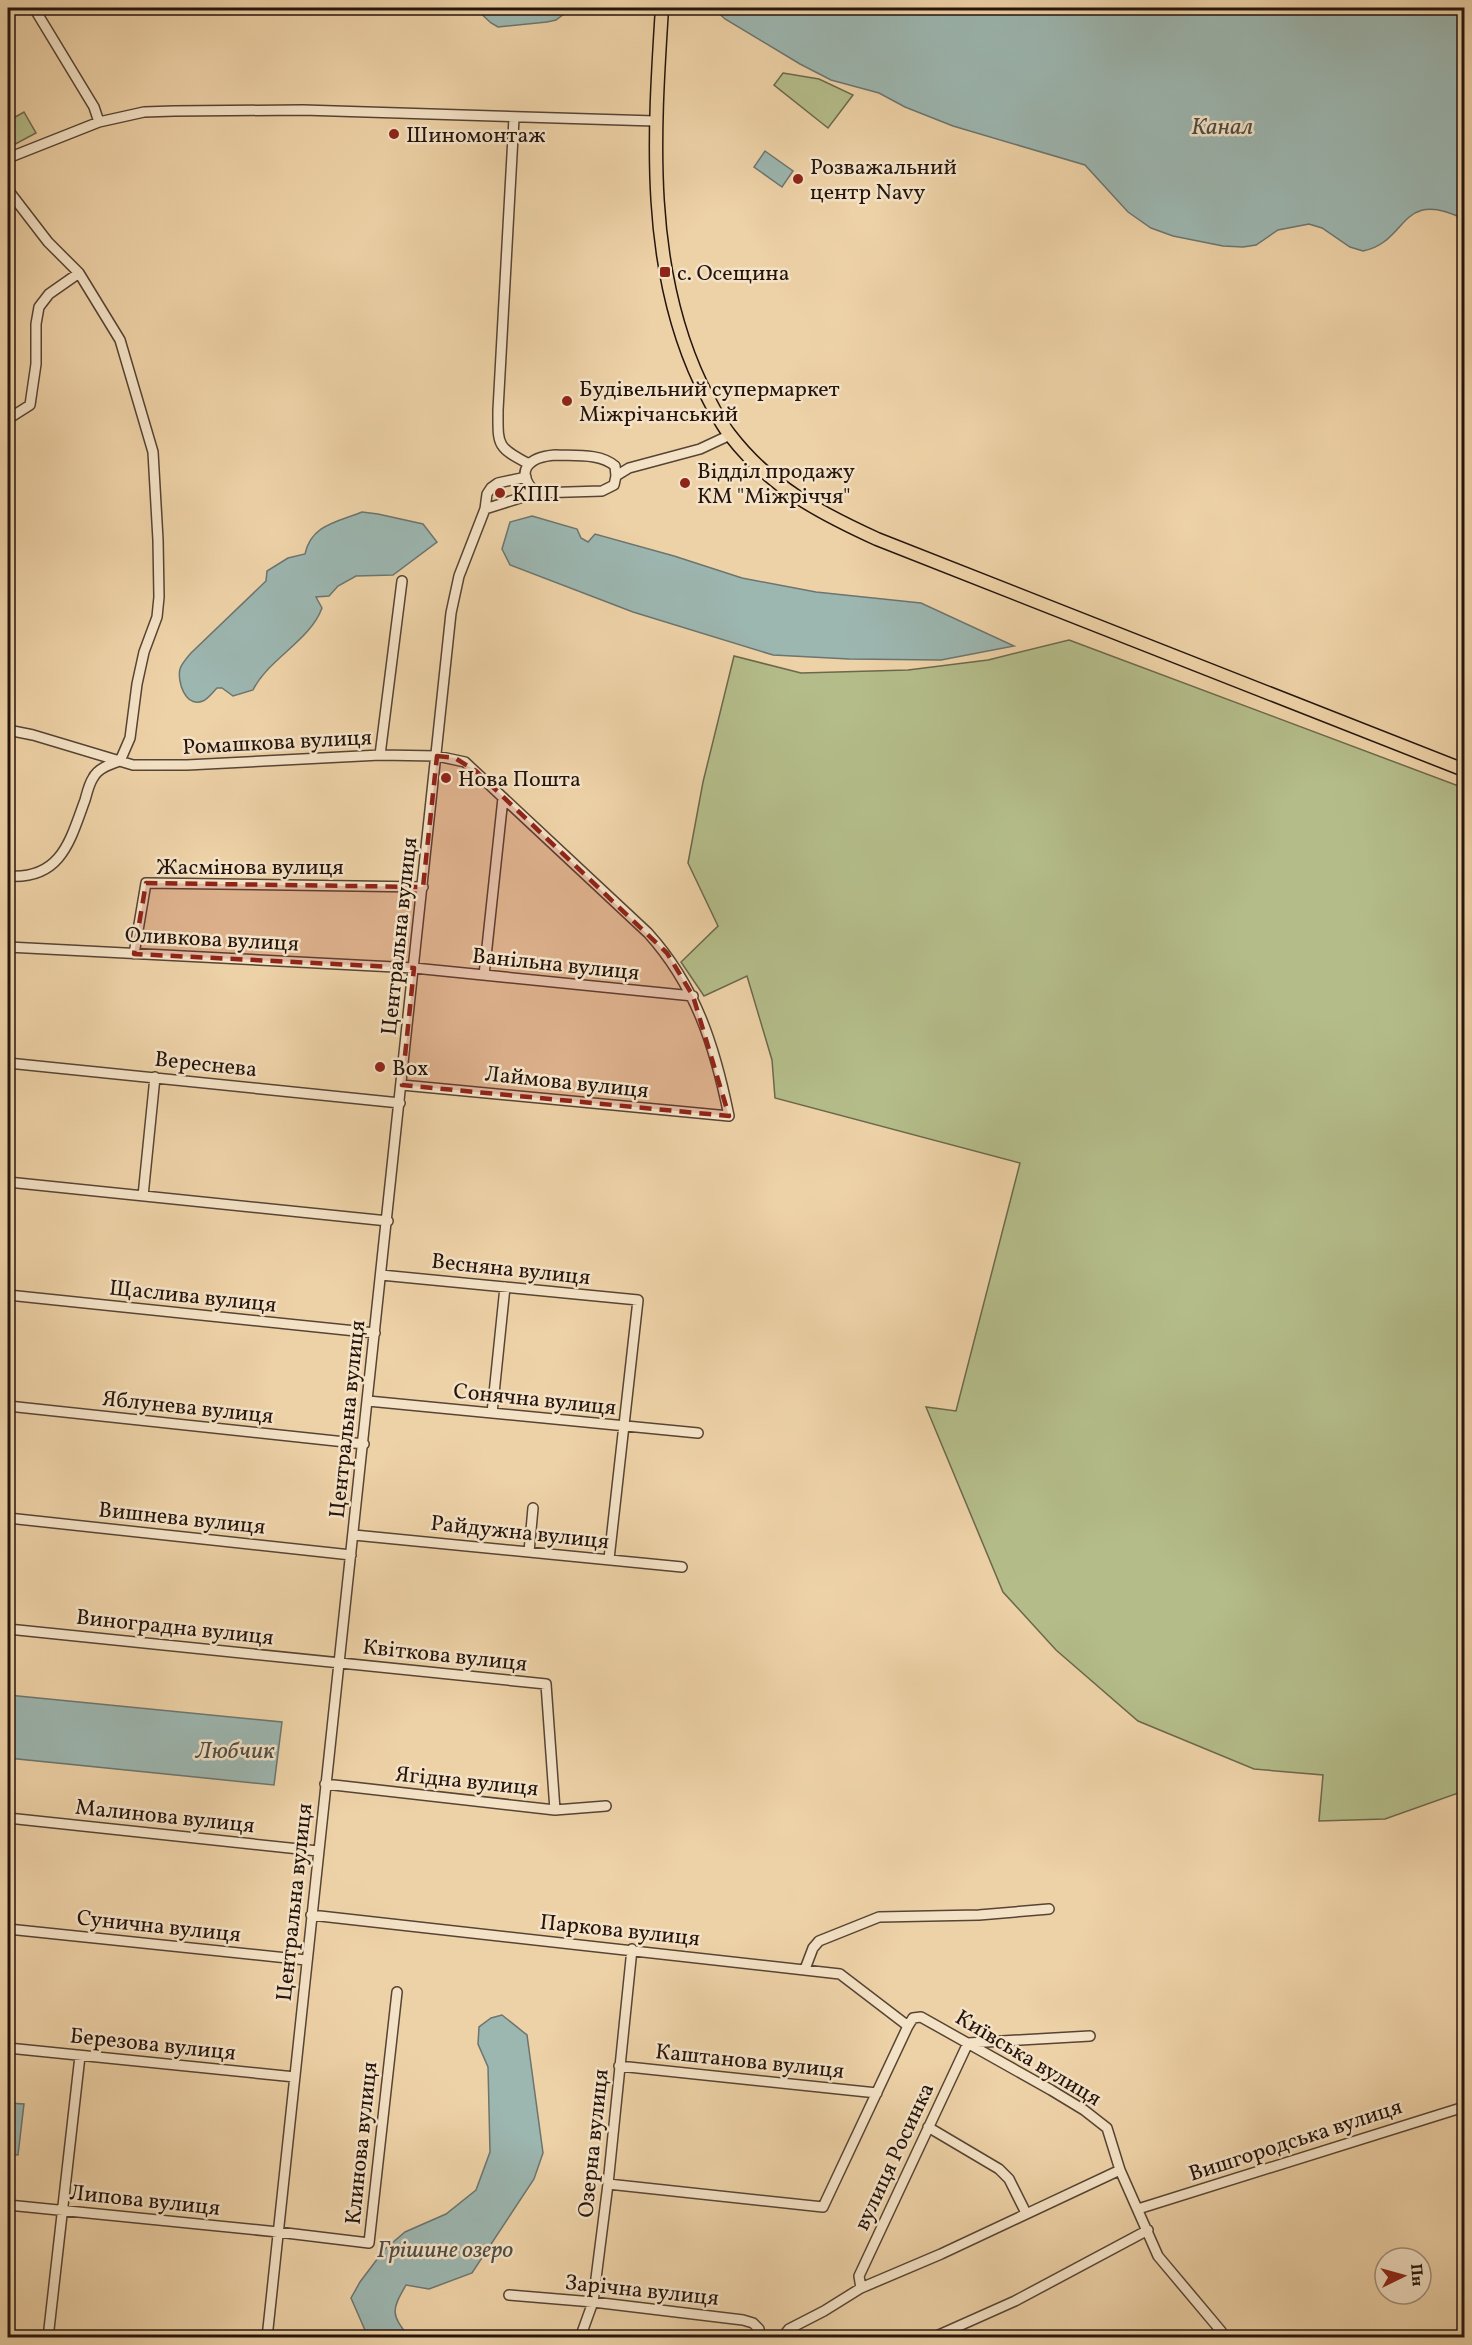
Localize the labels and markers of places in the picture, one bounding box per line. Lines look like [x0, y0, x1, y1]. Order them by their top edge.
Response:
place label: Шиномонтаж [406, 121, 546, 152]
marker: Шиномонтаж [387, 127, 401, 141]
place label: Розважальний центр Navy [810, 153, 957, 209]
marker: Розважальний центр Navy [791, 172, 805, 186]
place label: с. Осещина [677, 259, 790, 290]
marker: с. Осещина [658, 265, 672, 279]
place label: Будівельний супермаркет Міжрічанський [579, 375, 840, 431]
marker: Будівельний супермаркет Міжрічанський [560, 394, 574, 408]
place label: Відділ продажу КМ "Міжріччя" [697, 457, 855, 513]
marker: Відділ продажу КМ "Міжріччя" [678, 476, 692, 490]
place label: КПП [512, 480, 560, 511]
marker: КПП [493, 486, 507, 500]
place label: Нова Пошта [458, 765, 581, 796]
marker: Нова Пошта [439, 771, 453, 785]
place label: Box [392, 1054, 428, 1085]
marker: Box [373, 1060, 387, 1074]

